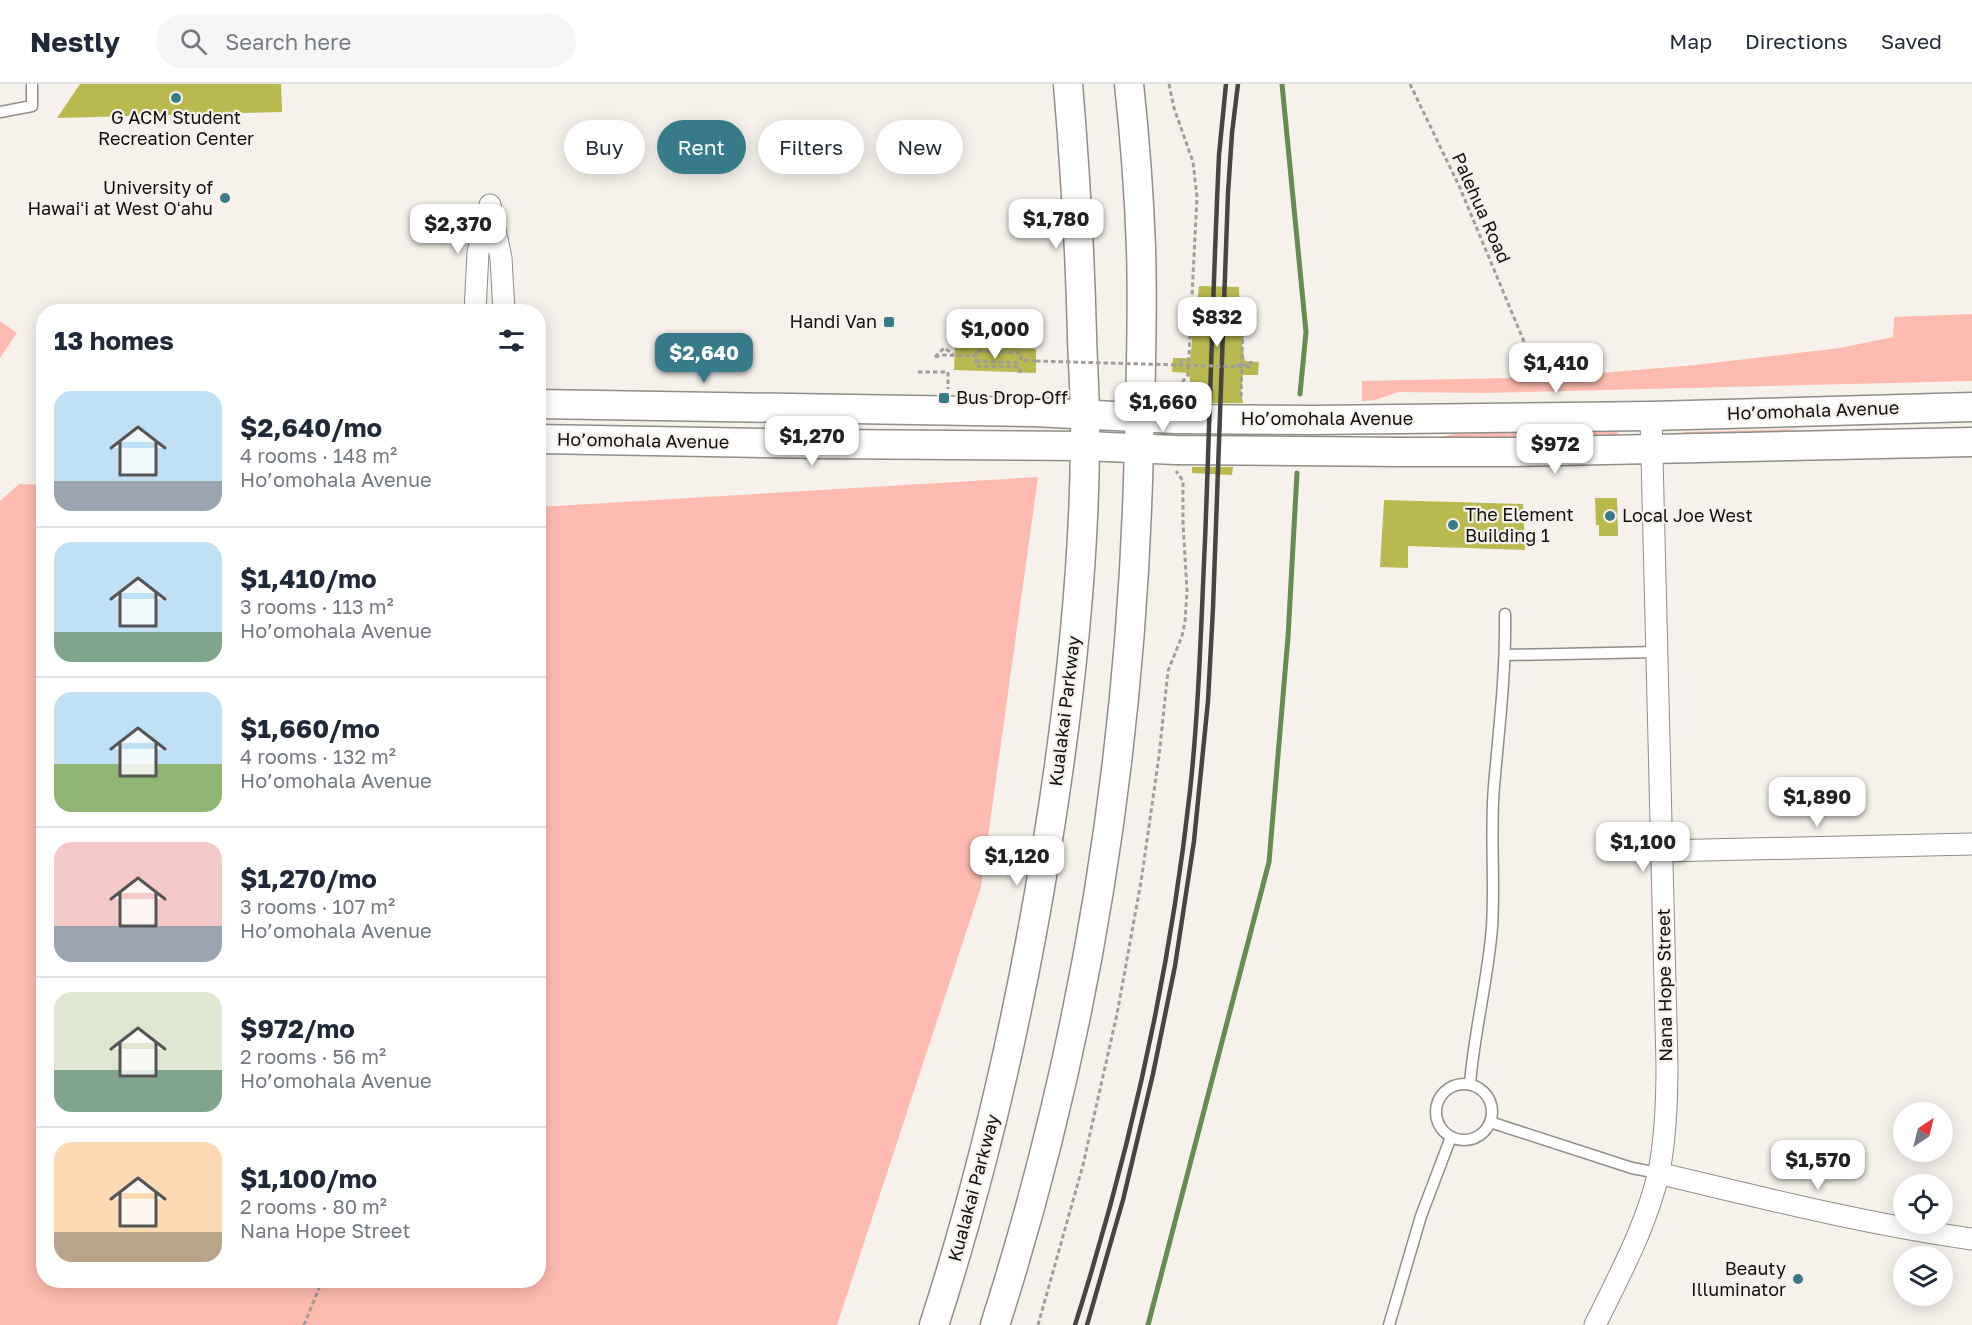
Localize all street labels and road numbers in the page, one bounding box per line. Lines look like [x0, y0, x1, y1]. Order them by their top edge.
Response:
street label: Palehua Road [1448, 149, 1516, 266]
street label: Ho’omohala Avenue [1726, 396, 1900, 424]
street label: Ho’omohala Avenue [1241, 407, 1413, 429]
street label: Ho’omohala Avenue [557, 427, 729, 453]
street label: Kualakai Parkway [1044, 634, 1084, 788]
street label: Nana Hope Street [1652, 908, 1676, 1062]
street label: Kualakai Parkway [943, 1112, 1003, 1264]

